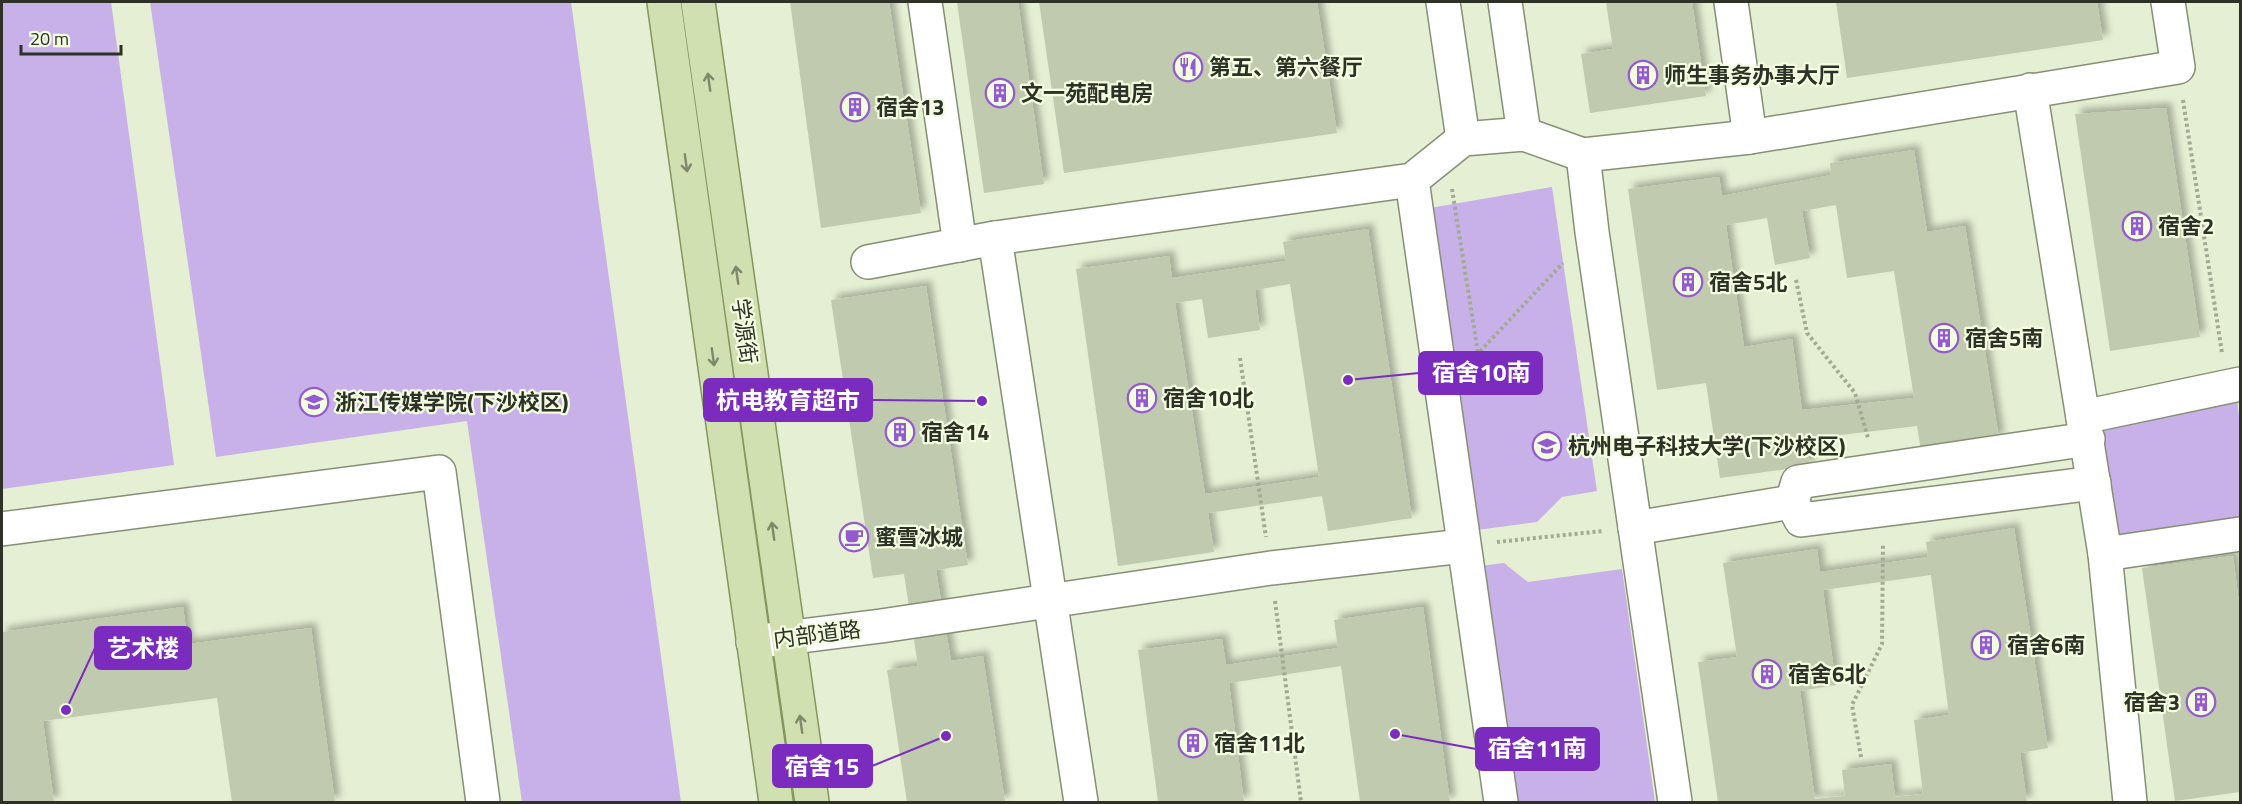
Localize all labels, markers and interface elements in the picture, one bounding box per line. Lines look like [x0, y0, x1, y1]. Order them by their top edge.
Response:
scale bar [21, 18, 122, 56]
text: 20 m [30, 25, 69, 52]
place label: 第五、第六餐厅 [1209, 50, 1363, 84]
restaurant icon: 第五、第六餐厅 [1172, 51, 1204, 83]
place label: 师生事务办事大厅 [1664, 58, 1840, 92]
building icon: 师生事务办事大厅 [1627, 59, 1659, 91]
one-way arrow [704, 73, 715, 93]
place label: 文一苑配电房 [1021, 76, 1153, 110]
building icon: 文一苑配电房 [984, 77, 1016, 109]
place label: 宿舍13 [876, 90, 945, 124]
building icon: 宿舍13 [839, 91, 871, 123]
one-way arrow [681, 153, 692, 173]
place label: 宿舍2 [2158, 209, 2214, 243]
building icon: 宿舍2 [2121, 210, 2153, 242]
place label: 宿舍5北 [1709, 265, 1787, 299]
one-way arrow [731, 266, 742, 286]
building icon: 宿舍5北 [1672, 266, 1704, 298]
street label: 学源街 [724, 296, 766, 366]
place label: 宿舍5南 [1965, 321, 2043, 355]
building icon: 宿舍5南 [1928, 322, 1960, 354]
one-way arrow [708, 346, 719, 366]
callout: 宿舍10南 [1419, 352, 1542, 394]
text: 宿舍10南 [1432, 354, 1530, 390]
callout: 杭电教育超市 [704, 379, 872, 421]
place label: 宿舍10北 [1163, 381, 1254, 415]
text: 杭电教育超市 [716, 382, 860, 418]
building icon: 宿舍10北 [1126, 382, 1158, 414]
place label: 浙江传媒学院(下沙校区) [335, 385, 569, 419]
school or university icon: 浙江传媒学院(下沙校区) [298, 386, 330, 418]
place label: 宿舍14 [921, 415, 990, 449]
building icon: 宿舍14 [884, 416, 916, 448]
place label: 杭州电子科技大学(下沙校区) [1568, 429, 1846, 463]
school or university icon: 杭州电子科技大学(下沙校区) [1531, 430, 1563, 462]
place label: 蜜雪冰城 [875, 520, 963, 554]
one-way arrow [768, 521, 779, 541]
cafe icon: 蜜雪冰城 [838, 521, 870, 553]
street label: 内部道路 [771, 612, 863, 656]
callout: 艺术楼 [95, 627, 191, 669]
place label: 宿舍6南 [2007, 628, 2085, 662]
building icon: 宿舍6南 [1970, 629, 2002, 661]
text: 艺术楼 [107, 630, 179, 666]
place label: 宿舍6北 [1788, 657, 1866, 691]
building icon: 宿舍6北 [1751, 658, 1783, 690]
place label: 宿舍3 [2124, 685, 2180, 719]
building icon: 宿舍3 [2185, 686, 2217, 718]
one-way arrow [795, 714, 806, 734]
place label: 宿舍11北 [1214, 726, 1305, 760]
building icon: 宿舍11北 [1177, 727, 1209, 759]
callout: 宿舍11南 [1476, 728, 1599, 770]
text: 宿舍11南 [1488, 730, 1586, 766]
callout: 宿舍15 [773, 745, 872, 787]
text: 宿舍15 [785, 748, 859, 784]

